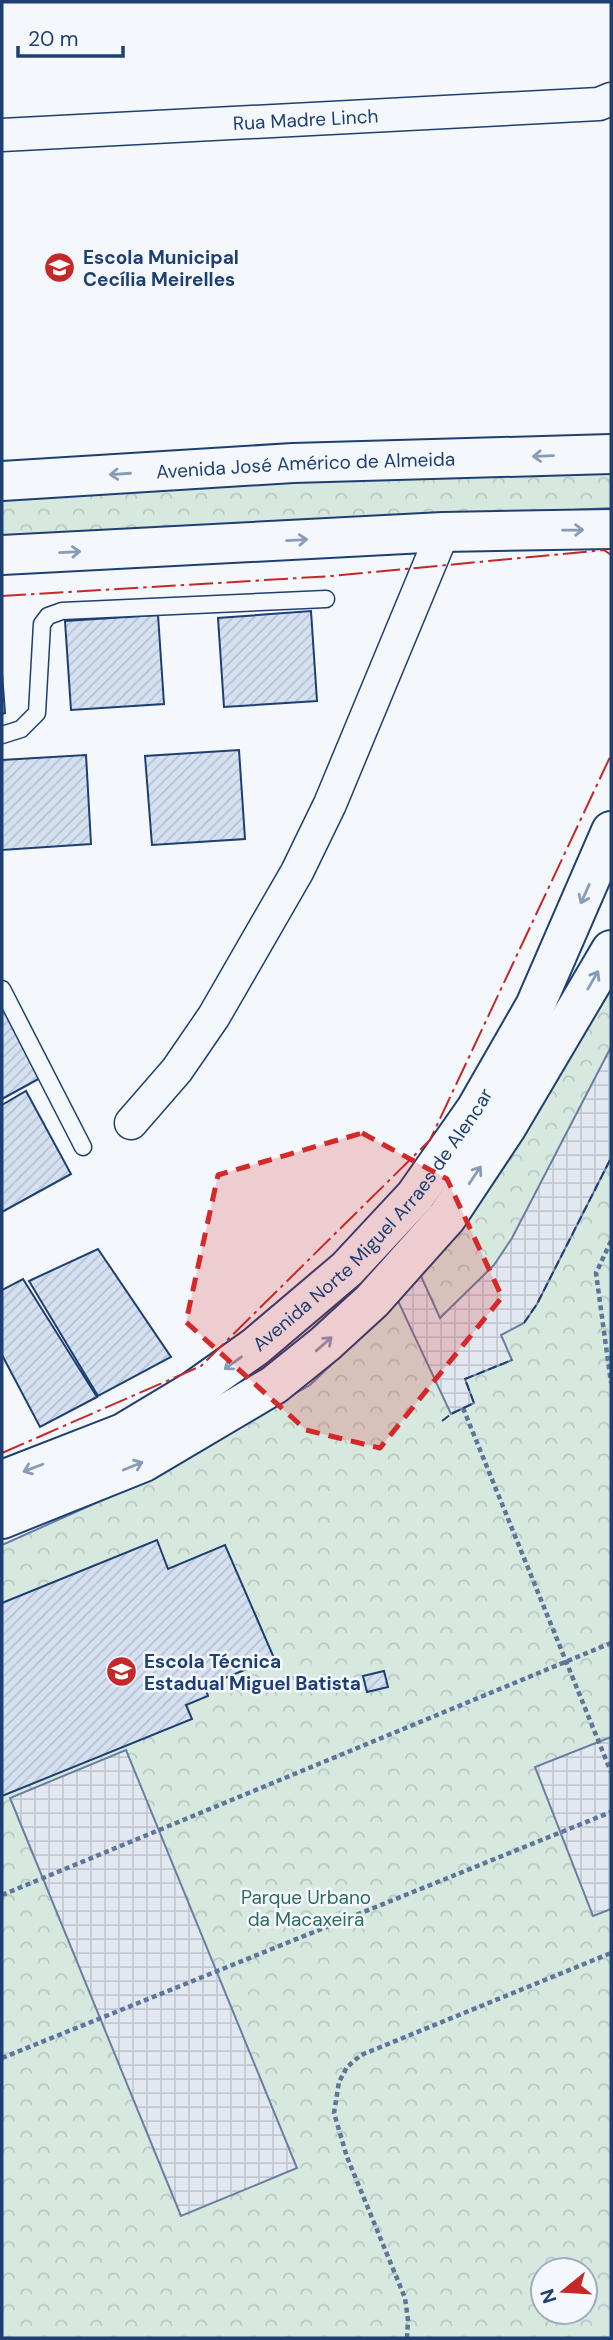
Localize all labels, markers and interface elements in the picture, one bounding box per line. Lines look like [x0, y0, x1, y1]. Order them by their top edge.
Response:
scale bar [18, 14, 122, 58]
text: 20 m [28, 25, 79, 53]
street label: Rua Madre Linch [232, 103, 379, 135]
place label: Escola Municipal Cecília Meirelles [83, 245, 239, 292]
school or university icon: Escola Municipal Cecília Meirelles [43, 251, 77, 285]
street label: Avenida José Américo de Almeida [155, 446, 455, 484]
one-way arrow [532, 449, 555, 462]
one-way arrow [109, 468, 132, 481]
one-way arrow [562, 523, 585, 537]
one-way arrow [285, 533, 308, 546]
one-way arrow [58, 545, 81, 558]
one-way arrow [578, 883, 591, 904]
one-way arrow [587, 971, 601, 991]
street label: Avenida Norte Miguel Arraes de Alencar [247, 1084, 498, 1356]
one-way arrow [468, 1166, 483, 1185]
one-way arrow [315, 1336, 333, 1352]
one-way arrow [224, 1356, 243, 1370]
one-way arrow [122, 1459, 144, 1472]
one-way arrow [22, 1462, 44, 1475]
place label: Escola Técnica Estadual Miguel Batista [144, 1649, 361, 1696]
school or university icon: Escola Técnica Estadual Miguel Batista [104, 1655, 138, 1689]
park label: Parque Urbano da Macaxeira [241, 1885, 371, 1932]
north arrow [529, 2256, 599, 2326]
text: N [534, 2286, 562, 2307]

